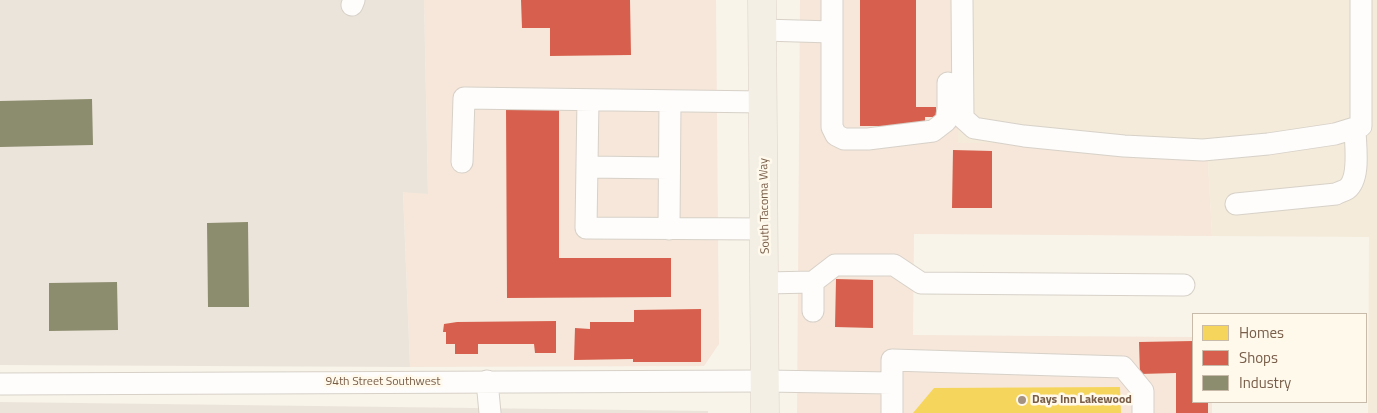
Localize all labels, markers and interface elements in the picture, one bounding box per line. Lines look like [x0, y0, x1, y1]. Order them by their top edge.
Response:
street label: South Tacoma Way [757, 158, 773, 254]
legend [1192, 313, 1367, 403]
text: Homes [1239, 321, 1284, 344]
text: Shops [1239, 346, 1278, 369]
text: Industry [1239, 371, 1291, 394]
street label: 94th Street Southwest [325, 375, 441, 389]
place label: Days Inn Lakewood [1032, 393, 1132, 407]
marker: Days Inn Lakewood [1016, 394, 1028, 406]

